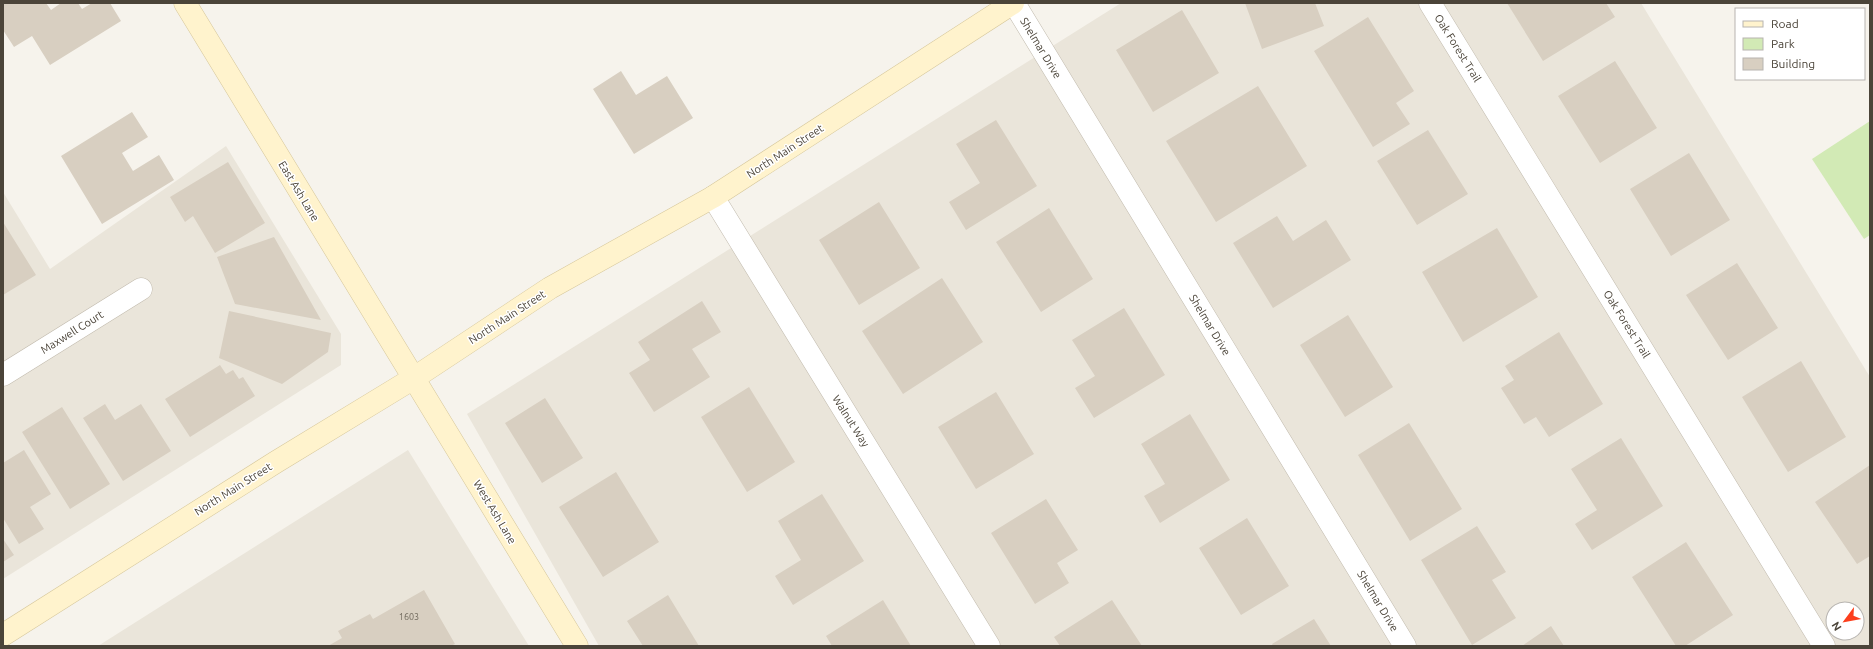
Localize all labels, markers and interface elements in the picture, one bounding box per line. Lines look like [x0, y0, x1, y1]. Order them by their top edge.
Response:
legend [1735, 8, 1865, 80]
street label: Oak Forest Trail [1432, 12, 1484, 84]
street label: Shelmar Drive [1018, 15, 1064, 81]
text: Road [1771, 17, 1799, 30]
text: Park [1771, 37, 1795, 50]
text: Building [1771, 57, 1815, 70]
street label: North Main Street [744, 121, 826, 180]
street label: East Ash Lane [276, 159, 322, 223]
street label: North Main Street [466, 287, 548, 346]
street label: Oak Forest Trail [1601, 288, 1653, 360]
street label: Shelmar Drive [1187, 292, 1233, 358]
street label: Maxwell Court [38, 308, 106, 356]
street label: Walnut Way [830, 393, 872, 450]
street label: North Main Street [192, 460, 274, 518]
street label: West Ash Lane [471, 478, 519, 546]
street label: Shelmar Drive [1355, 568, 1401, 634]
north arrow [1825, 601, 1865, 641]
house number: 1603 [399, 612, 419, 622]
text: N [1829, 620, 1844, 633]

